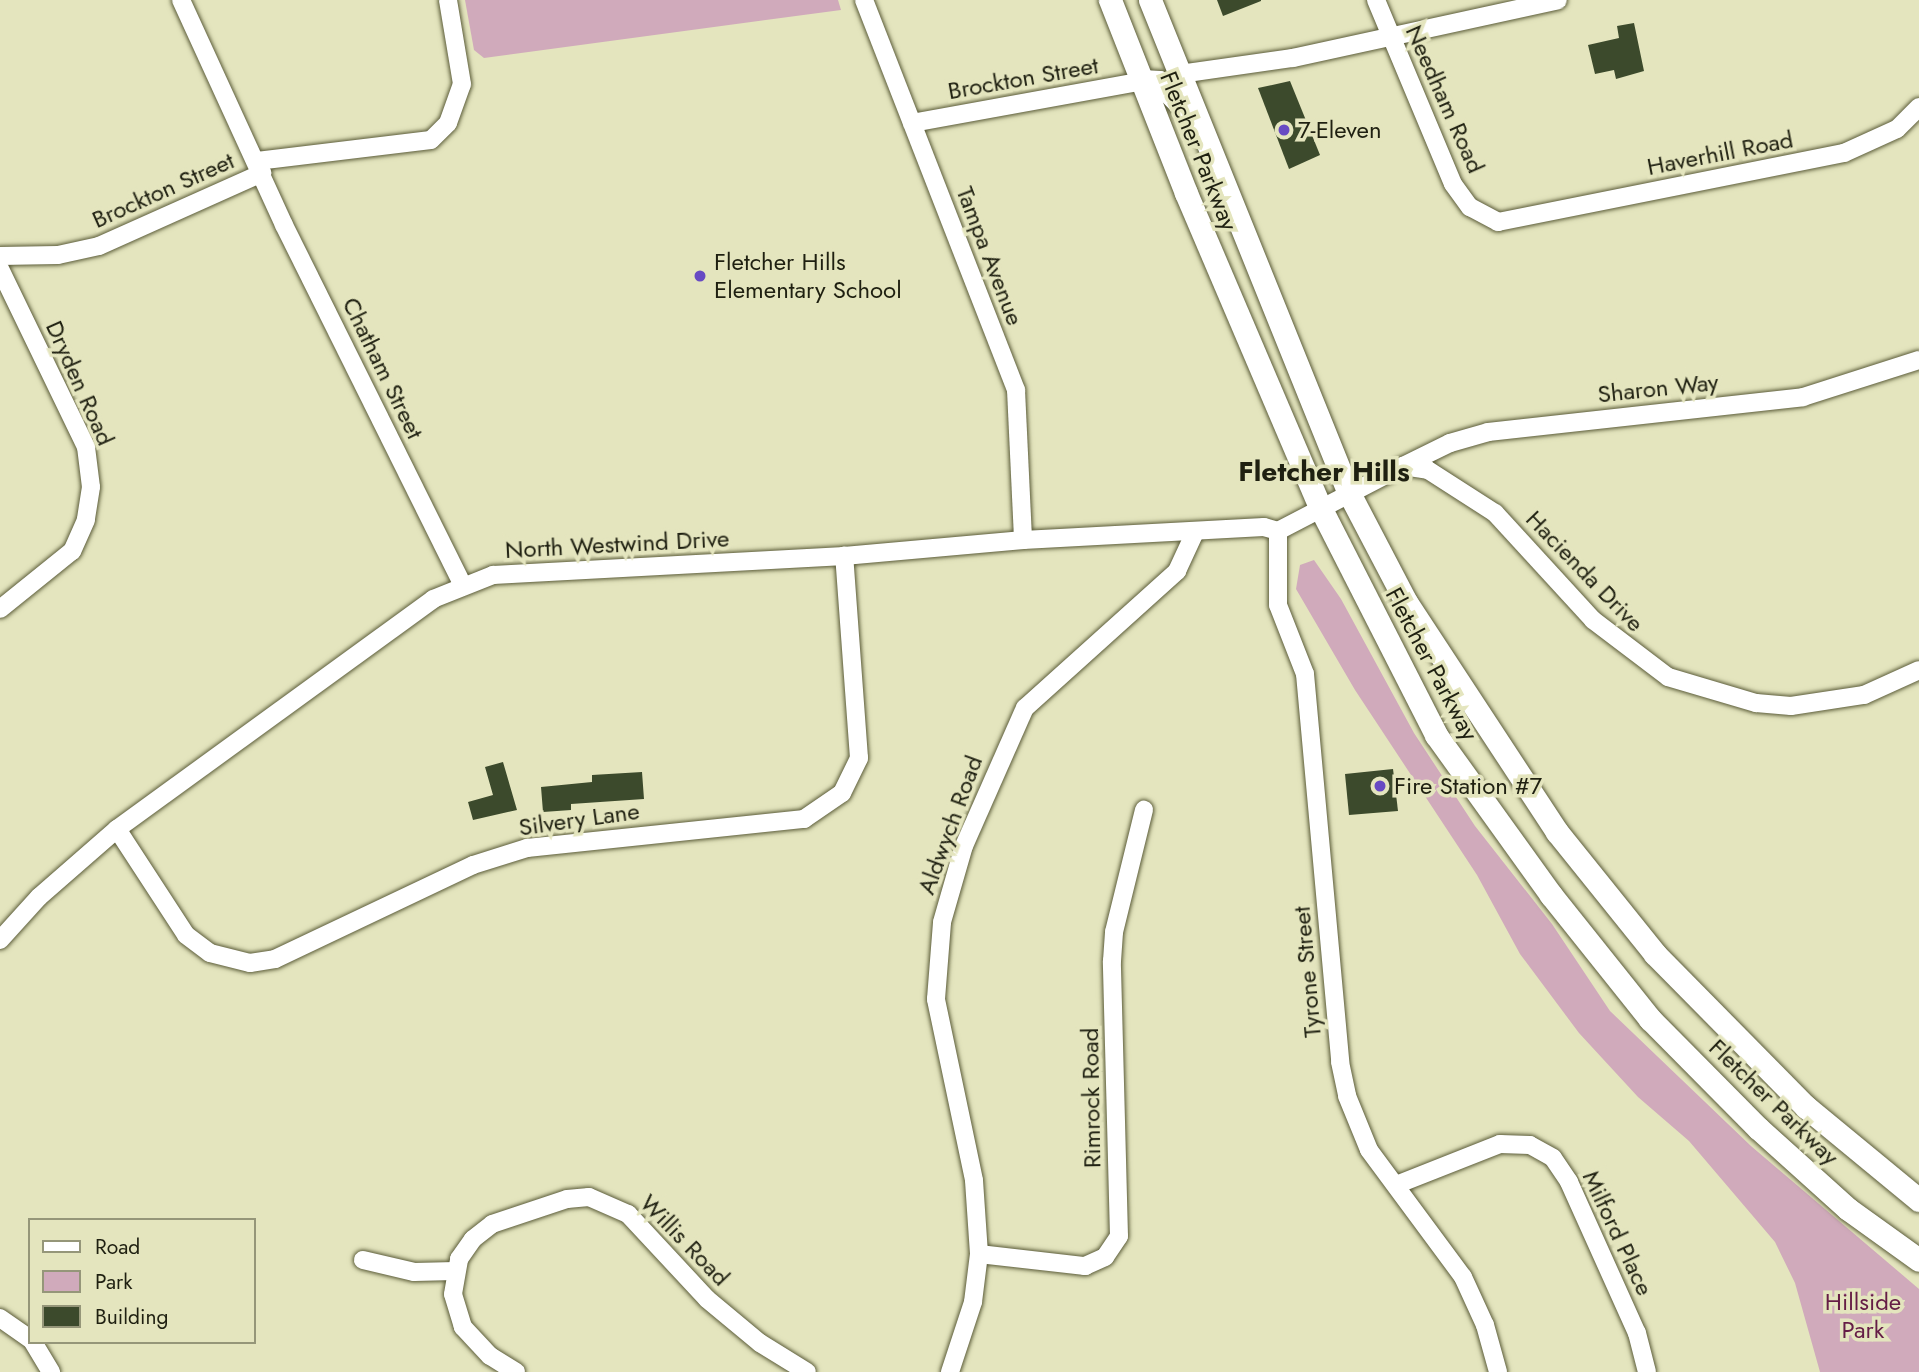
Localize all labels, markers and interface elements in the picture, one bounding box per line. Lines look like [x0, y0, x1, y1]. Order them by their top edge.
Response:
street label: Needham Road [1400, 21, 1490, 177]
street label: Brockton Street [945, 51, 1101, 105]
street label: Fletcher Parkway [1154, 67, 1244, 235]
place label: 7-Eleven [1298, 116, 1382, 144]
marker: 7-Eleven [1276, 122, 1292, 138]
street label: Haverhill Road [1645, 125, 1795, 181]
street label: Brockton Street [88, 146, 238, 234]
street label: Tampa Avenue [950, 183, 1030, 329]
place label: Fletcher Hills Elementary School [714, 248, 902, 304]
marker: Fletcher Hills Elementary School [692, 268, 708, 284]
street label: Chatham Street [336, 293, 430, 443]
street label: Dryden Road [40, 316, 120, 450]
street label: Sharon Way [1596, 367, 1720, 409]
district label: Fletcher Hills [1238, 455, 1410, 489]
street label: Hacienda Drive [1520, 504, 1650, 638]
street label: North Westwind Drive [504, 524, 730, 564]
street label: Fletcher Parkway [1380, 583, 1484, 745]
street label: Aldwych Road [912, 752, 988, 898]
place label: Fire Station #7 [1394, 772, 1542, 800]
marker: Fire Station #7 [1372, 778, 1388, 794]
street label: Silvery Lane [517, 796, 641, 842]
street label: Tyrone Street [1287, 905, 1327, 1039]
street label: Rimrock Road [1075, 1028, 1107, 1168]
street label: Fletcher Parkway [1703, 1033, 1845, 1171]
street label: Milford Place [1577, 1166, 1659, 1300]
street label: Willis Road [634, 1188, 736, 1292]
legend [28, 1218, 256, 1344]
text: Road [95, 1232, 140, 1262]
text: Park [95, 1267, 132, 1297]
park label: Hillside Park [1825, 1288, 1901, 1344]
text: Building [95, 1302, 168, 1332]

